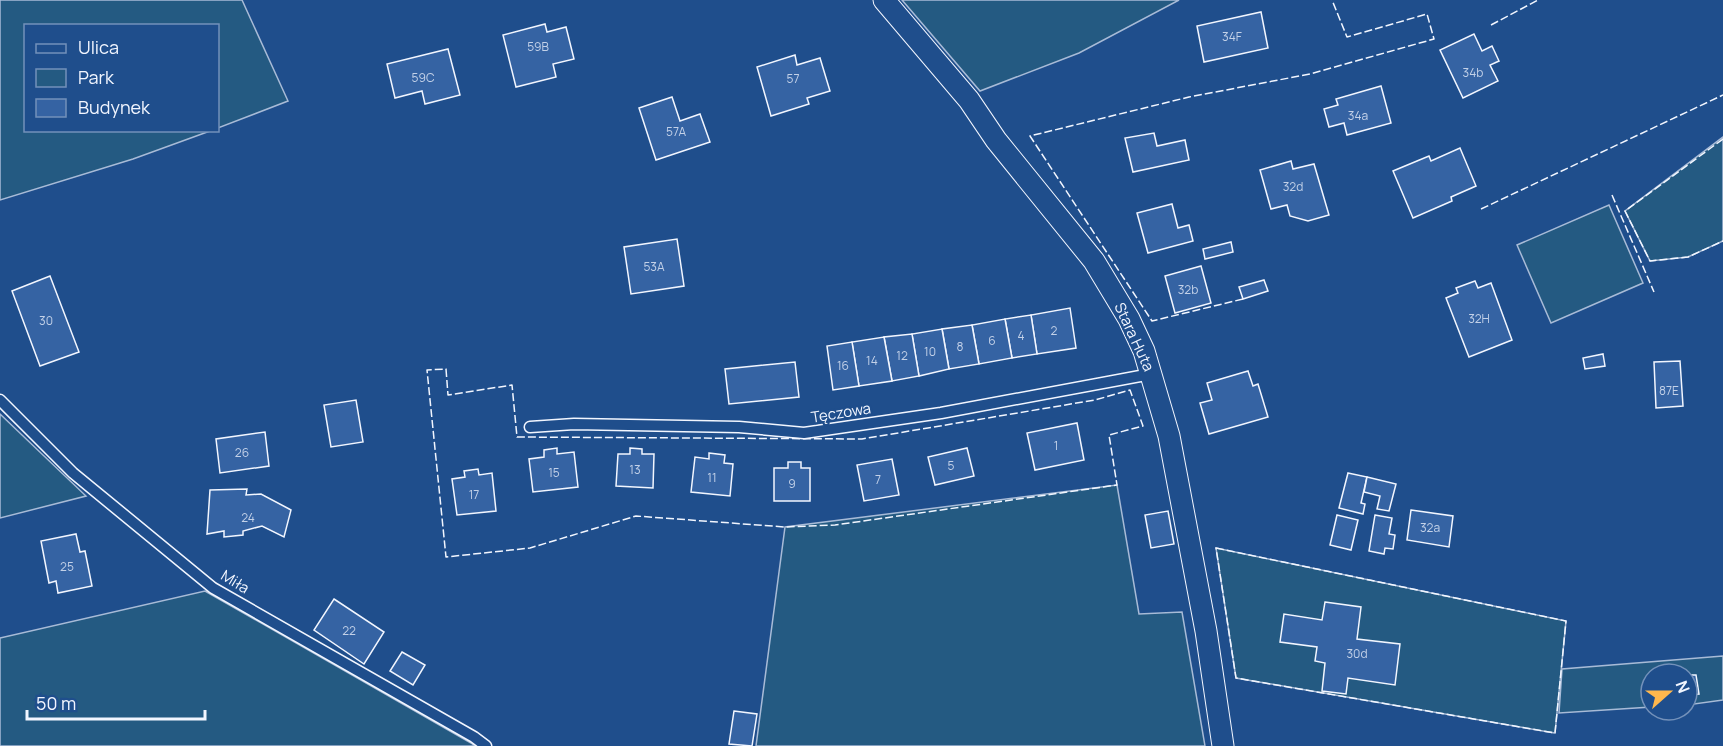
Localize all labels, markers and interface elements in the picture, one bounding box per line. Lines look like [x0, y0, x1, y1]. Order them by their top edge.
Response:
legend [24, 24, 219, 132]
house number: 34F [1222, 28, 1242, 45]
text: Ulica [78, 35, 119, 59]
house number: 59B [527, 38, 549, 55]
house number: 34b [1463, 64, 1483, 81]
text: Park [78, 65, 115, 89]
house number: 59C [412, 69, 435, 86]
house number: 57 [787, 70, 799, 87]
text: Budynek [78, 95, 151, 119]
house number: 34a [1348, 107, 1368, 124]
house number: 57A [666, 123, 686, 140]
house number: 32d [1283, 178, 1303, 195]
house number: 53A [643, 258, 665, 275]
house number: 32b [1178, 281, 1198, 298]
street label: Stara Huta [1109, 299, 1160, 375]
house number: 32H [1468, 310, 1490, 327]
house number: 30 [39, 312, 53, 329]
house number: 2 [1051, 322, 1058, 339]
house number: 4 [1017, 327, 1025, 344]
house number: 6 [988, 332, 996, 349]
house number: 8 [957, 338, 964, 355]
house number: 10 [924, 343, 936, 360]
house number: 12 [896, 347, 908, 364]
house number: 14 [866, 352, 878, 369]
house number: 16 [837, 357, 849, 374]
house number: 87E [1659, 382, 1679, 399]
street label: Tęczowa [810, 397, 872, 428]
house number: 1 [1054, 437, 1058, 454]
house number: 26 [235, 444, 249, 461]
house number: 5 [948, 457, 955, 474]
house number: 13 [629, 461, 641, 478]
house number: 15 [548, 464, 560, 481]
house number: 11 [707, 469, 717, 486]
house number: 7 [875, 471, 881, 488]
house number: 9 [788, 475, 796, 492]
house number: 17 [469, 486, 479, 503]
house number: 24 [241, 509, 255, 526]
house number: 32a [1420, 519, 1440, 536]
house number: 25 [60, 558, 74, 575]
street label: Miła [217, 565, 253, 598]
house number: 22 [342, 622, 356, 639]
house number: 30d [1346, 645, 1368, 662]
north arrow [1639, 662, 1699, 722]
text: N [1671, 677, 1695, 696]
scale bar [27, 683, 206, 721]
text: 50 m [36, 691, 76, 715]

